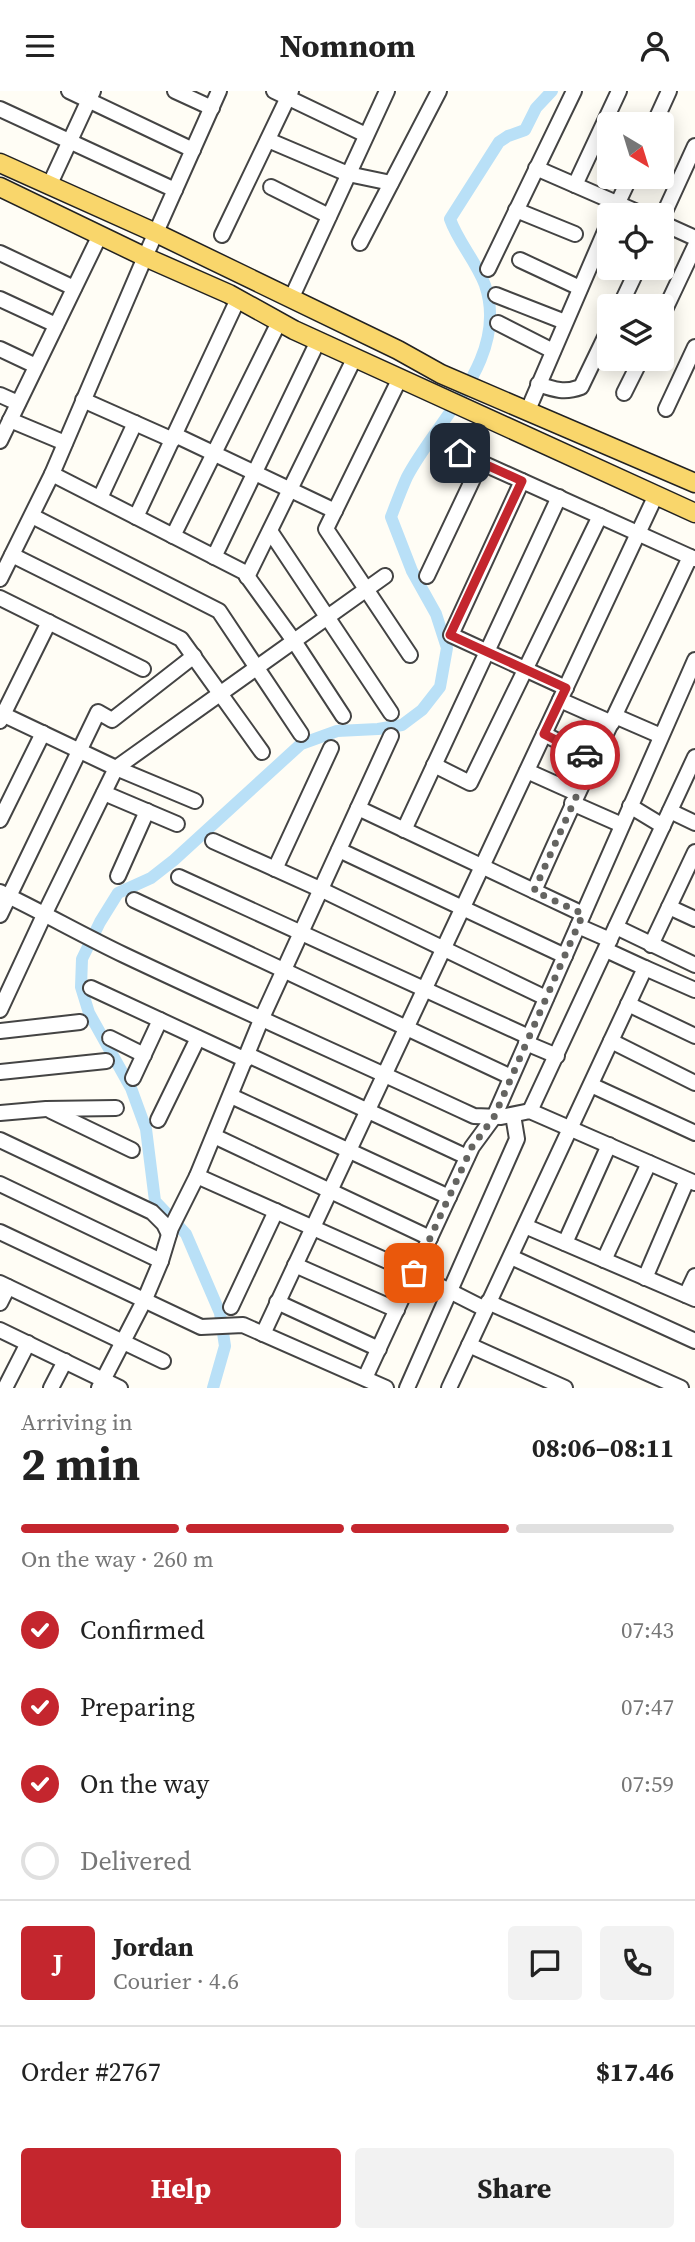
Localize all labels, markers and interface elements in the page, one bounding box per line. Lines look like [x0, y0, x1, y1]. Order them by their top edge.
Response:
text: Nomnom [280, 24, 415, 68]
icon: menu [21, 27, 59, 65]
icon: person [636, 27, 674, 65]
north arrow [597, 112, 674, 189]
map controls [597, 112, 674, 371]
button: locate [597, 203, 674, 280]
button: layers [597, 294, 674, 371]
pin [430, 423, 490, 483]
icon: home [441, 434, 479, 472]
courier [550, 720, 620, 790]
icon: car [566, 736, 604, 774]
pin [384, 1243, 444, 1303]
icon: bag [395, 1254, 433, 1292]
text: Arriving in [21, 1406, 133, 1438]
text: 08:06–08:11 [532, 1430, 674, 1466]
text: 2 min [21, 1432, 140, 1495]
text: On the way · 260 m [21, 1543, 214, 1575]
icon: check [21, 1611, 59, 1649]
text: Confirmed [80, 1612, 205, 1648]
text: 07:43 [621, 1614, 674, 1646]
icon: check [21, 1688, 59, 1726]
text: Preparing [80, 1689, 195, 1725]
text: 07:47 [621, 1691, 674, 1723]
icon: check [21, 1765, 59, 1803]
text: On the way [80, 1766, 209, 1802]
text: 07:59 [621, 1768, 674, 1800]
text: Delivered [80, 1843, 191, 1879]
button: chat [508, 1926, 582, 2000]
button: phone [600, 1926, 674, 2000]
text: Jordan [113, 1929, 194, 1965]
text: J [53, 1945, 63, 1981]
text: Courier · 4.6 [113, 1965, 239, 1997]
text: Order #2767 [21, 2054, 161, 2090]
text: $17.46 [596, 2054, 674, 2090]
button: Help [21, 2148, 341, 2228]
button: Share [355, 2148, 674, 2228]

